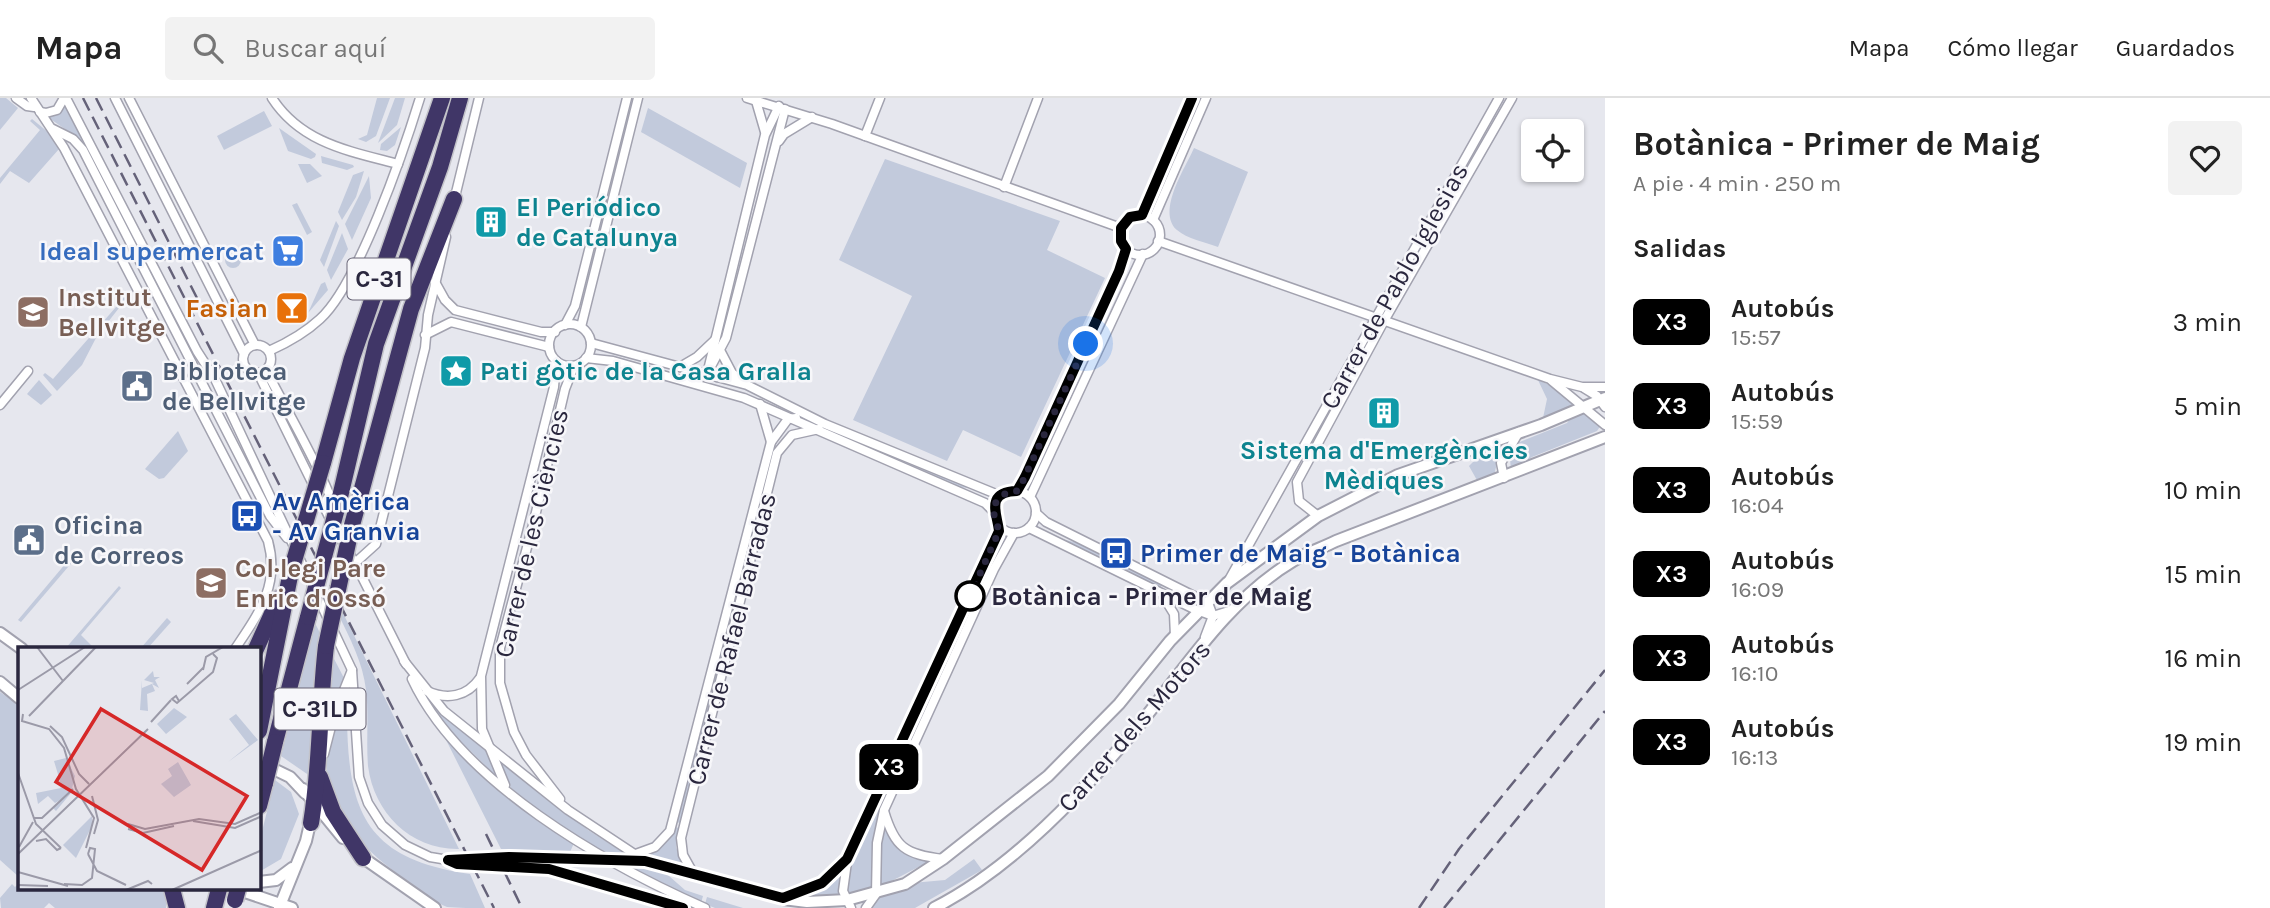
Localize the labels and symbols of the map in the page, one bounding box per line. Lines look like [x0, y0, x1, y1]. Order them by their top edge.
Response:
street label: Carrer de Pablo Iglesias [1314, 158, 1475, 415]
place label: El Periódico de Catalunya [516, 192, 678, 253]
building icon: El Periódico de Catalunya [472, 203, 510, 241]
supermarket icon: Ideal supermercat [269, 232, 307, 270]
place label: Ideal supermercat [39, 236, 264, 267]
road number: C-31 [348, 258, 410, 300]
place label: Institut Bellvitge [58, 282, 166, 343]
bar icon: Fasian [273, 289, 311, 327]
school or university icon: Institut Bellvitge [14, 293, 52, 331]
place label: Fasian [186, 293, 268, 324]
your location [1068, 326, 1103, 361]
place icon: Pati gòtic de la Casa Gralla [437, 352, 475, 390]
place label: Biblioteca de Bellvitge [162, 356, 306, 417]
place label: Pati gòtic de la Casa Gralla [480, 356, 812, 387]
public building icon: Biblioteca de Bellvitge [118, 367, 156, 405]
building icon: Sistema d'Emergències Mèdiques [1365, 394, 1403, 432]
street label: Carrer de les Ciències [488, 406, 575, 660]
place label: Sistema d'Emergències Mèdiques [1240, 435, 1528, 496]
place label: Av Amèrica - Av Granvia [272, 486, 421, 547]
street label: Carrer de Rafael Barradas [680, 490, 783, 788]
bus stop icon: Av Amèrica - Av Granvia [228, 497, 266, 535]
place label: Oficina de Correos [54, 510, 184, 571]
public building icon: Oficina de Correos [10, 521, 48, 559]
bus stop icon: Primer de Maig - Botànica [1097, 534, 1135, 572]
place label: Primer de Maig - Botànica [1140, 538, 1461, 569]
place label: Col·legi Pare Enric d'Ossó [235, 553, 386, 614]
school or university icon: Col·legi Pare Enric d'Ossó [192, 564, 230, 602]
marker: Botànica - Primer de Maig [955, 581, 985, 611]
place label: Botànica - Primer de Maig [991, 581, 1312, 612]
street label: Carrer dels Motors [1051, 634, 1217, 818]
inset map [18, 647, 261, 890]
road number: C-31LD [274, 688, 366, 730]
line badge: X3 [858, 744, 920, 790]

